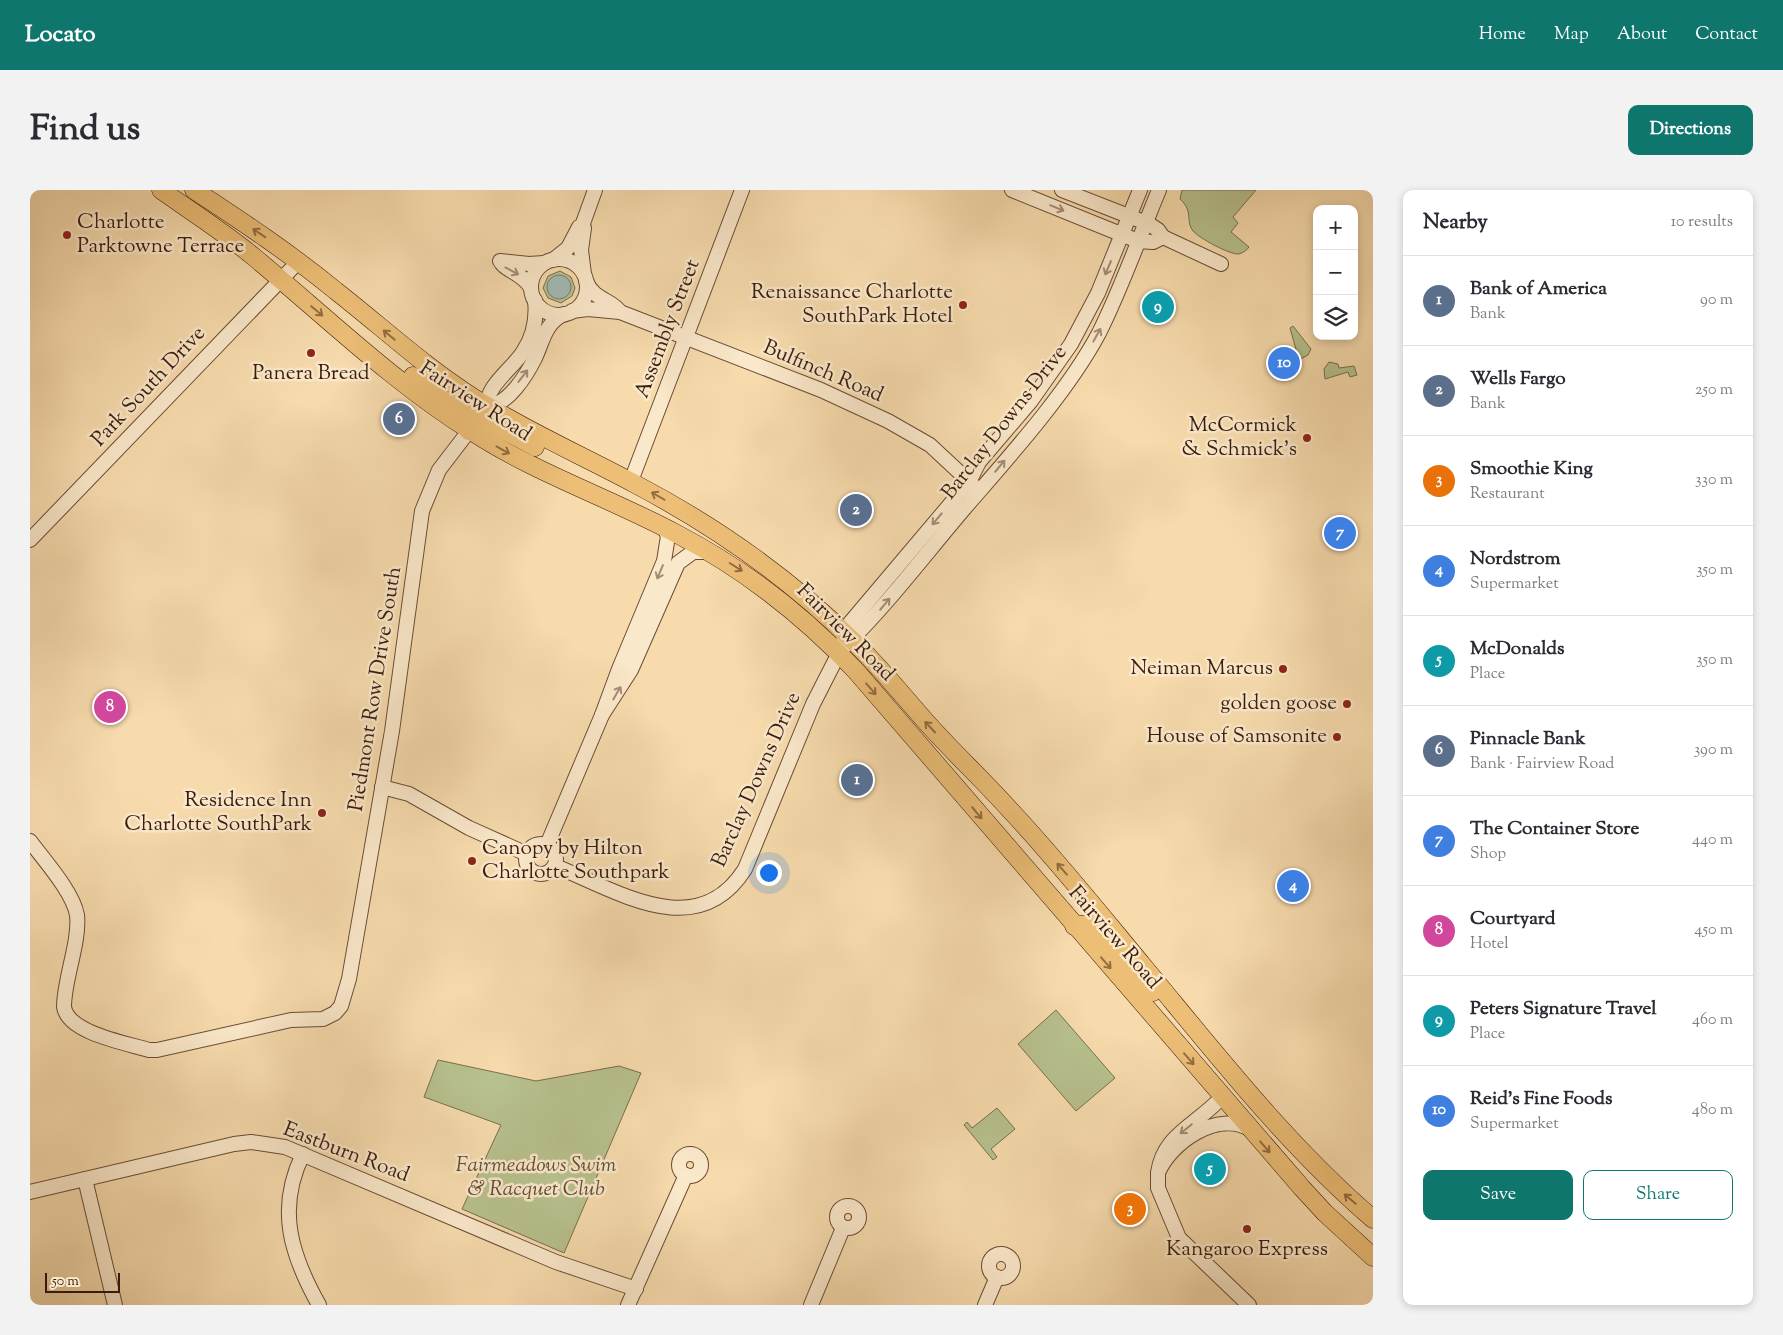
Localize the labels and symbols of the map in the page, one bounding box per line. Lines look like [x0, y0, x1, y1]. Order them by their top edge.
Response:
one-way arrow [1049, 204, 1065, 213]
place label: Charlotte Parktowne Terrace [77, 208, 244, 262]
one-way arrow [252, 228, 266, 238]
marker: Charlotte Parktowne Terrace [61, 229, 73, 241]
street label: Assembly Street [628, 255, 708, 403]
one-way arrow [1103, 260, 1113, 275]
one-way arrow [505, 266, 520, 276]
place label: Renaissance Charlotte SouthPark Hotel [751, 278, 953, 332]
pin: 9 [1142, 288, 1174, 326]
marker: Renaissance Charlotte SouthPark Hotel [957, 299, 969, 311]
one-way arrow [311, 305, 324, 316]
street label: Park South Drive [85, 320, 213, 454]
one-way arrow [383, 329, 396, 340]
one-way arrow [1092, 329, 1102, 343]
street label: Bulfinch Road [758, 333, 888, 411]
street label: Barclay Downs Drive [935, 339, 1075, 507]
pin: 10 [1268, 344, 1300, 382]
marker: Panera Bread [305, 347, 317, 359]
street label: Fairview Road [413, 354, 537, 450]
place label: Panera Bread [252, 359, 370, 389]
one-way arrow [518, 369, 528, 383]
pin: 6 [383, 400, 415, 438]
place label: McCormick & Schmick's [1182, 411, 1298, 465]
marker: McCormick & Schmick's [1301, 432, 1313, 444]
one-way arrow [495, 446, 510, 455]
one-way arrow [995, 460, 1006, 473]
one-way arrow [651, 491, 666, 501]
pin: 2 [840, 491, 872, 529]
one-way arrow [932, 512, 943, 525]
pin: 7 [1324, 514, 1356, 552]
one-way arrow [728, 562, 742, 572]
street label: Piedmont Row Drive South [342, 564, 410, 814]
one-way arrow [655, 564, 664, 579]
street label: Fairview Road [789, 577, 901, 689]
one-way arrow [879, 598, 890, 611]
place label: Neiman Marcus [1130, 654, 1273, 684]
marker: Neiman Marcus [1277, 663, 1289, 675]
one-way arrow [865, 683, 877, 696]
one-way arrow [612, 687, 622, 701]
pin: 8 [94, 688, 126, 726]
street label: Barclay Downs Drive [705, 688, 809, 872]
place label: golden goose [1220, 689, 1337, 719]
marker: golden goose [1341, 698, 1353, 710]
one-way arrow [924, 720, 936, 733]
place label: House of Samsonite [1147, 722, 1327, 752]
marker: House of Samsonite [1331, 731, 1343, 743]
pin: 1 [841, 761, 873, 799]
place label: Residence Inn Charlotte SouthPark [124, 786, 313, 840]
one-way arrow [971, 806, 983, 819]
marker: Residence Inn Charlotte SouthPark [316, 807, 328, 819]
place label: Canopy by Hilton Charlotte Southpark [482, 834, 670, 888]
marker: Canopy by Hilton Charlotte Southpark [466, 855, 478, 867]
your location [756, 860, 782, 886]
one-way arrow [1057, 863, 1068, 876]
pin: 4 [1277, 867, 1309, 905]
street label: Fairview Road [1061, 880, 1168, 996]
one-way arrow [1100, 956, 1112, 969]
one-way arrow [1183, 1052, 1194, 1065]
street label: Eastburn Road [278, 1115, 414, 1191]
one-way arrow [1179, 1124, 1192, 1135]
one-way arrow [1259, 1140, 1271, 1153]
pin: 5 [1194, 1150, 1226, 1188]
park label: Fairmeadows Swim & Racquet Club [456, 1151, 616, 1205]
pin: 3 [1114, 1190, 1146, 1228]
one-way arrow [1343, 1194, 1356, 1205]
marker: Kangaroo Express [1241, 1223, 1253, 1235]
place label: Kangaroo Express [1166, 1235, 1328, 1265]
scale bar [45, 1270, 120, 1293]

